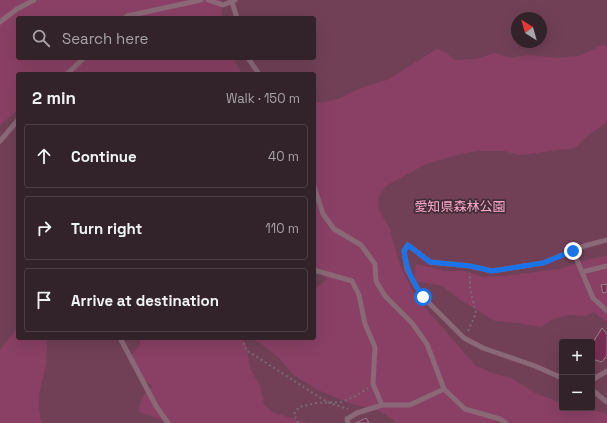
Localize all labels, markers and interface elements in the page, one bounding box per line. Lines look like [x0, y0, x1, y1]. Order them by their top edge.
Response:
north arrow [511, 12, 547, 48]
search box [16, 16, 316, 60]
icon: search [30, 27, 52, 49]
text: Search here [62, 29, 148, 48]
text: 2 min [32, 87, 76, 109]
text: Walk · 150 m [226, 90, 300, 107]
icon: ahead [33, 145, 55, 167]
text: Continue [71, 147, 137, 166]
text: 40 m [268, 148, 299, 165]
park label: 愛知県森林公園 [414, 198, 506, 215]
icon: right [33, 217, 55, 239]
text: Turn right [71, 219, 142, 238]
text: 110 m [265, 220, 299, 237]
route end [564, 242, 582, 260]
route start [414, 288, 432, 306]
icon: arrive [33, 289, 55, 311]
text: Arrive at destination [71, 291, 219, 310]
map controls [559, 339, 595, 411]
button: + [559, 339, 595, 375]
button: − [559, 375, 595, 411]

